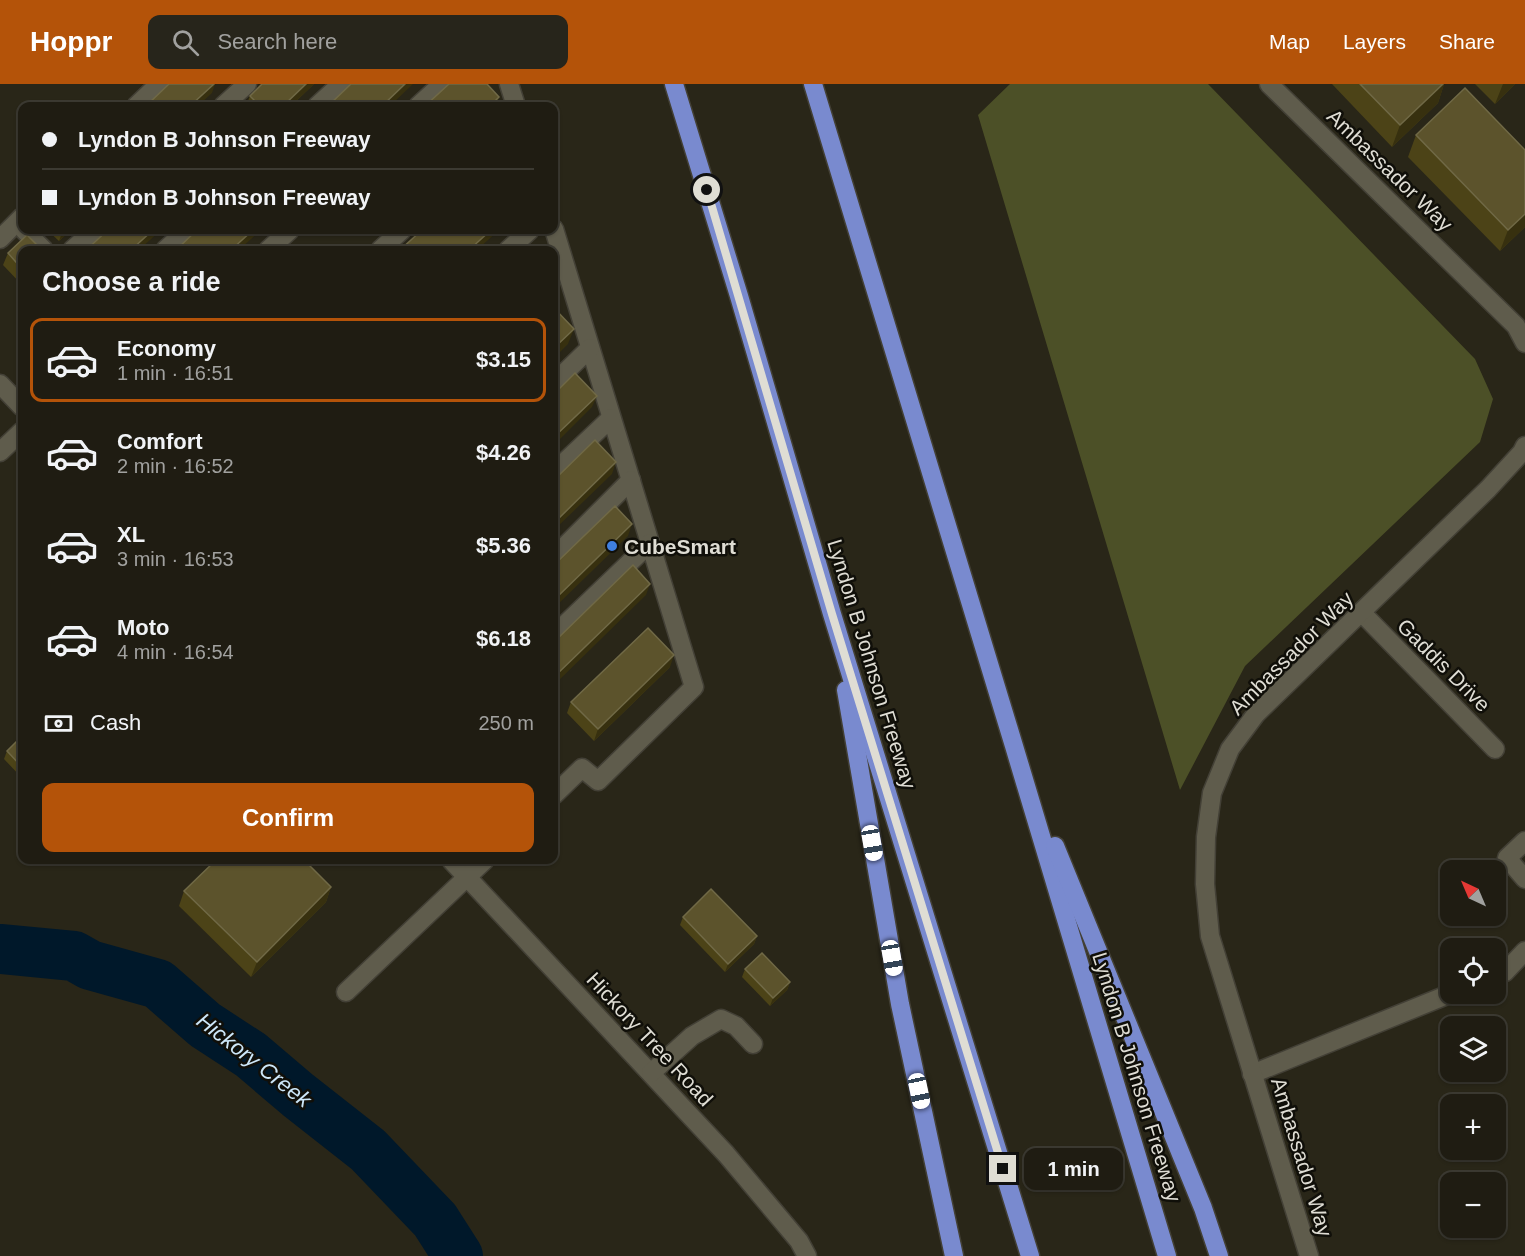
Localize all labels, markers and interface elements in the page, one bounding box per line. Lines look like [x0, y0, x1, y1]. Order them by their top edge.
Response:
search box [148, 15, 568, 69]
text: Hoppr [30, 26, 112, 57]
icon: search [169, 26, 202, 59]
text: Search here [217, 29, 337, 54]
text: Map [1269, 30, 1310, 53]
text: Layers [1343, 30, 1406, 53]
text: Share [1439, 30, 1495, 53]
street label: Ambassador Way [1323, 104, 1458, 236]
text: Lyndon B Johnson Freeway [78, 127, 371, 152]
route start [693, 176, 720, 203]
text: Lyndon B Johnson Freeway [78, 185, 371, 210]
text: Choose a ride [42, 267, 221, 297]
icon: car [45, 333, 99, 387]
text: Economy [117, 336, 216, 361]
text: $3.15 [476, 347, 531, 372]
text: 1 min · 16:51 [117, 362, 234, 384]
icon: car [45, 426, 99, 480]
text: Comfort [117, 429, 203, 454]
text: $4.26 [476, 440, 531, 465]
text: 2 min · 16:52 [117, 455, 234, 477]
icon: car [45, 519, 99, 573]
text: XL [117, 522, 145, 547]
text: $5.36 [476, 533, 531, 558]
place label: CubeSmart [624, 535, 736, 558]
street label: Lyndon B Johnson Freeway [823, 537, 921, 792]
marker: CubeSmart [605, 539, 619, 553]
text: 3 min · 16:53 [117, 548, 234, 570]
street label: Ambassador Way [1225, 586, 1358, 719]
icon: car [45, 612, 99, 666]
street label: Gaddis Drive [1393, 614, 1495, 716]
text: Moto [117, 615, 170, 640]
text: $6.18 [476, 626, 531, 651]
text: 4 min · 16:54 [117, 641, 234, 663]
icon: cash [42, 707, 75, 740]
text: Cash [90, 710, 141, 735]
text: 250 m [478, 712, 534, 734]
button: Confirm [42, 783, 534, 852]
car [860, 824, 884, 862]
north arrow [1440, 860, 1506, 926]
map controls [1440, 860, 1506, 1238]
button: locate [1440, 938, 1506, 1004]
car [880, 939, 904, 977]
street label: Lyndon B Johnson Freeway [1088, 950, 1186, 1205]
street label: Hickory Tree Road [582, 968, 718, 1110]
water label: Hickory Creek [192, 1008, 317, 1113]
button: layers [1440, 1016, 1506, 1082]
car [906, 1072, 932, 1110]
street label: Ambassador Way [1267, 1075, 1337, 1240]
button: + [1440, 1094, 1506, 1160]
callout: 1 min [1024, 1148, 1123, 1190]
route end [989, 1155, 1016, 1182]
text: 1 min [1047, 1158, 1100, 1180]
button: − [1440, 1172, 1506, 1238]

